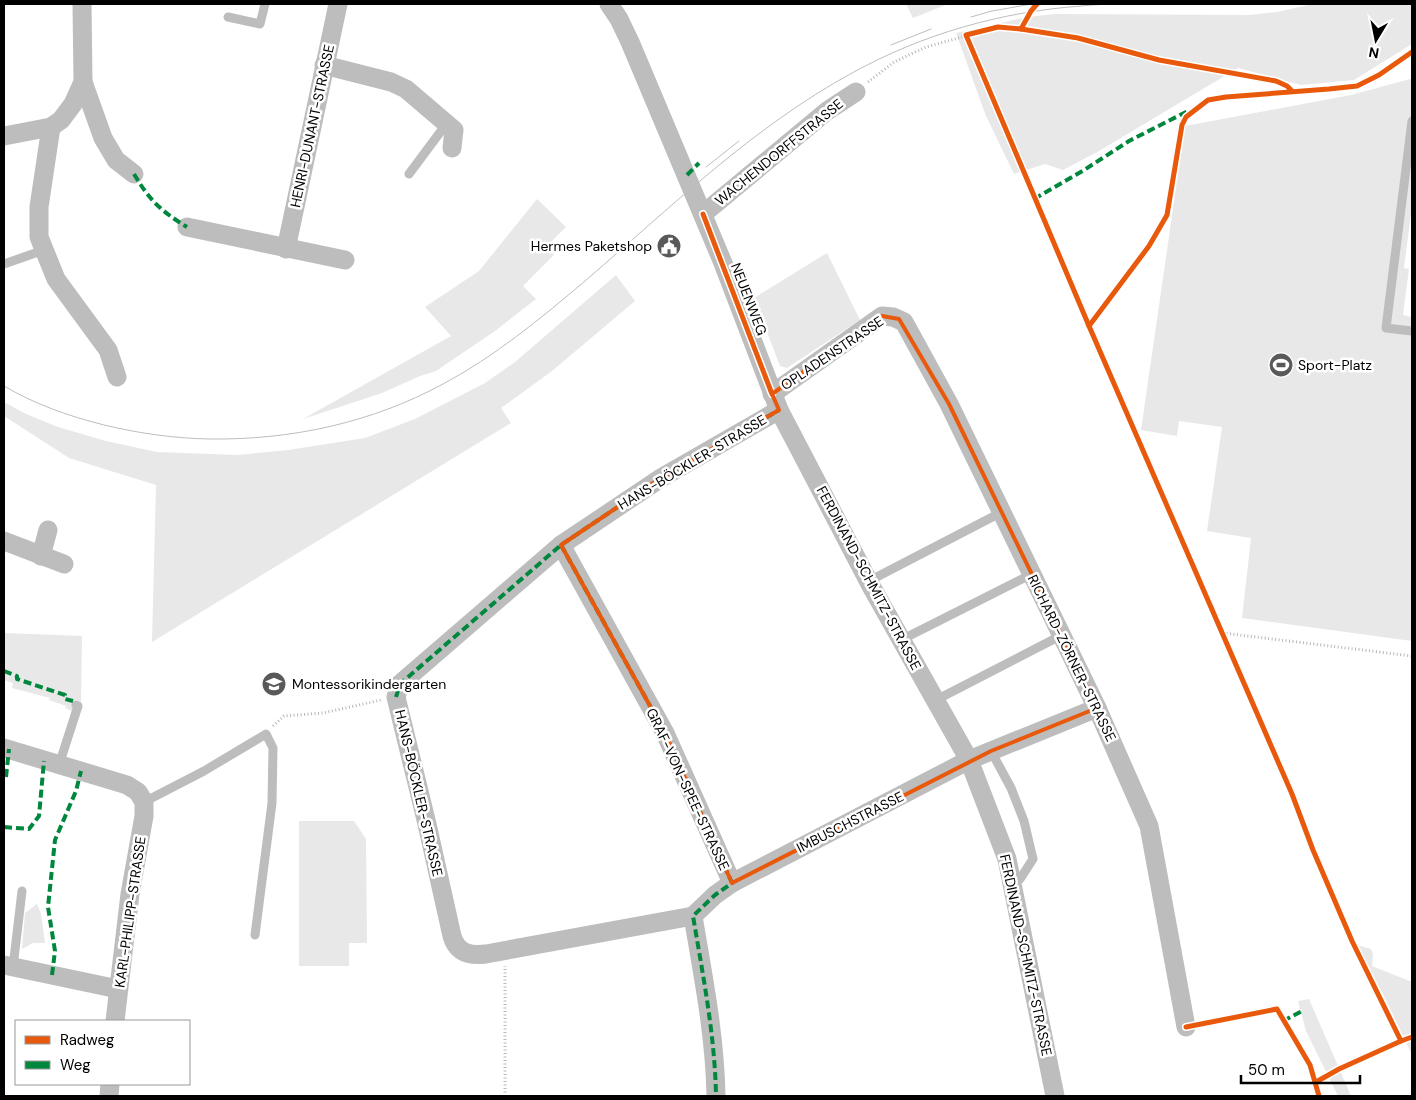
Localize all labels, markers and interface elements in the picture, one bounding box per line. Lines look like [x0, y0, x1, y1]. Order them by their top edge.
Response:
north arrow [1351, 15, 1401, 65]
street label: HENRI-DUNANT-STRASSE [286, 43, 338, 209]
text: N [1367, 43, 1380, 63]
street label: WACHENDORFFSTRASSE [711, 95, 847, 209]
public building icon: Hermes Paketshop [656, 233, 682, 259]
place label: Hermes Paketshop [531, 237, 652, 255]
street label: NEUENWEG [727, 260, 771, 338]
street label: OPLADENSTRASSE [777, 312, 887, 394]
sports icon: Sport-Platz [1268, 352, 1294, 378]
place label: Sport-Platz [1298, 356, 1372, 374]
street label: HANS-BÖCKLER-STRASSE [614, 410, 770, 514]
street label: FERDINAND-SCHMITZ-STRASSE [813, 483, 925, 673]
street label: RICHARD-ZÖRNER-STRASSE [1024, 572, 1120, 744]
school or university icon: Montessorikindergarten [261, 671, 287, 697]
place label: Montessorikindergarten [292, 675, 446, 693]
street label: GRAF-VON-SPEE-STRASSE [642, 705, 734, 873]
street label: HANS-BÖCKLER-STRASSE [391, 708, 447, 878]
street label: IMBUSCHSTRASSE [793, 787, 907, 857]
street label: KARL-PHILIPP-STRASSE [110, 835, 150, 989]
street label: FERDINAND-SCHMITZ-STRASSE [996, 853, 1056, 1058]
legend [15, 1020, 190, 1085]
text: Radweg [60, 1030, 114, 1050]
scale bar [1241, 1052, 1360, 1084]
text: Weg [60, 1055, 91, 1075]
text: 50 m [1248, 1060, 1285, 1080]

